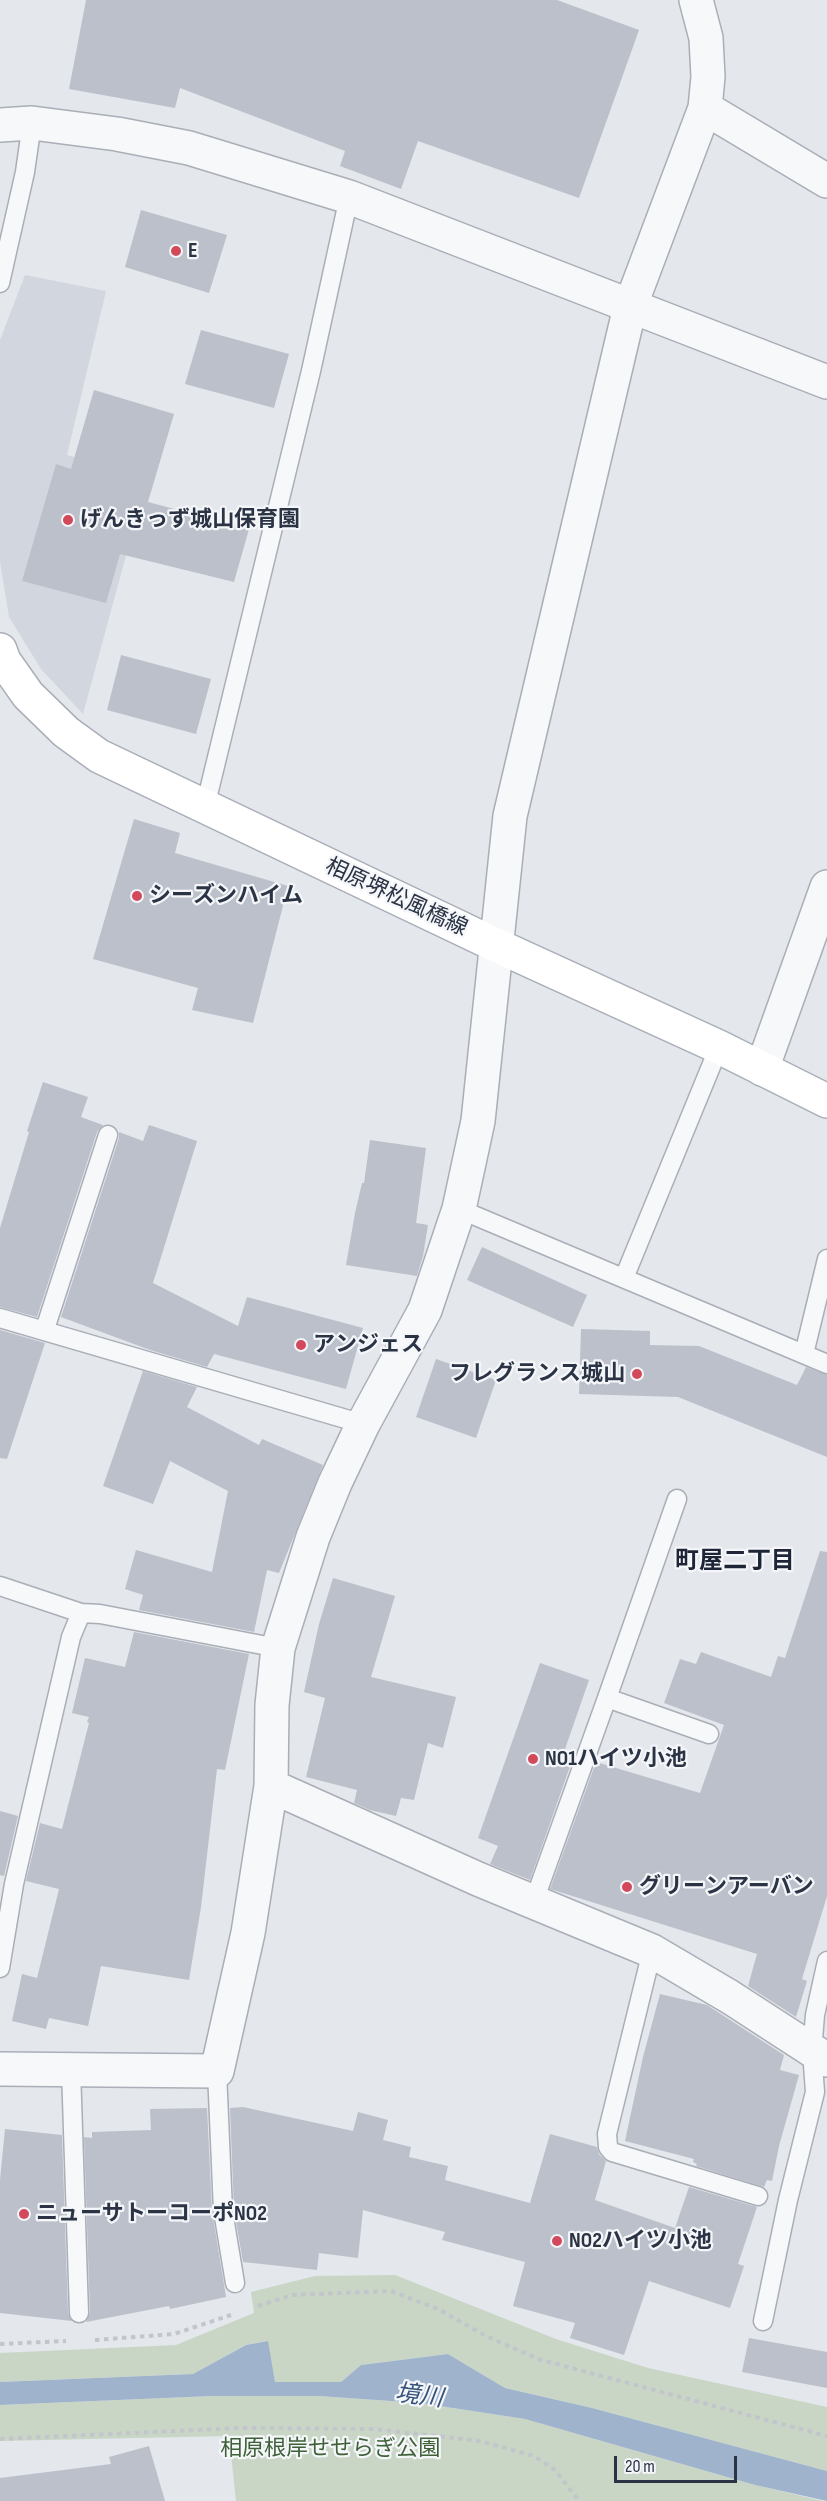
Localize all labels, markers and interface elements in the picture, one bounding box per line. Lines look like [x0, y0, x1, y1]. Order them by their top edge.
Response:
place label: E [188, 238, 198, 264]
marker: E [169, 244, 183, 258]
place label: げんきっず城山保育園 [80, 507, 300, 533]
marker: げんきっず城山保育園 [61, 513, 75, 527]
street label: 相原堺松風橋線 [321, 853, 471, 943]
place label: シーズンハイム [149, 883, 303, 909]
marker: シーズンハイム [130, 889, 144, 903]
place label: アンジェス [313, 1332, 423, 1358]
marker: アンジェス [294, 1338, 308, 1352]
place label: フレグランス城山 [449, 1361, 625, 1387]
marker: フレグランス城山 [630, 1367, 644, 1381]
district label: 町屋二丁目 [675, 1548, 795, 1576]
place label: NO1ハイツ小池 [545, 1746, 687, 1772]
marker: NO1ハイツ小池 [526, 1752, 540, 1766]
place label: グリーンアーバン [639, 1874, 814, 1900]
marker: グリーンアーバン [620, 1880, 634, 1894]
place label: ニューサトーコーポNO2 [36, 2201, 267, 2227]
marker: ニューサトーコーポNO2 [17, 2207, 31, 2221]
place label: NO2ハイツ小池 [569, 2228, 712, 2254]
marker: NO2ハイツ小池 [550, 2234, 564, 2248]
water label: 境川 [393, 2380, 445, 2414]
park label: 相原根岸せせらぎ公園 [220, 2436, 440, 2462]
scale bar [617, 2444, 740, 2482]
text: 20 m [625, 2456, 655, 2477]

